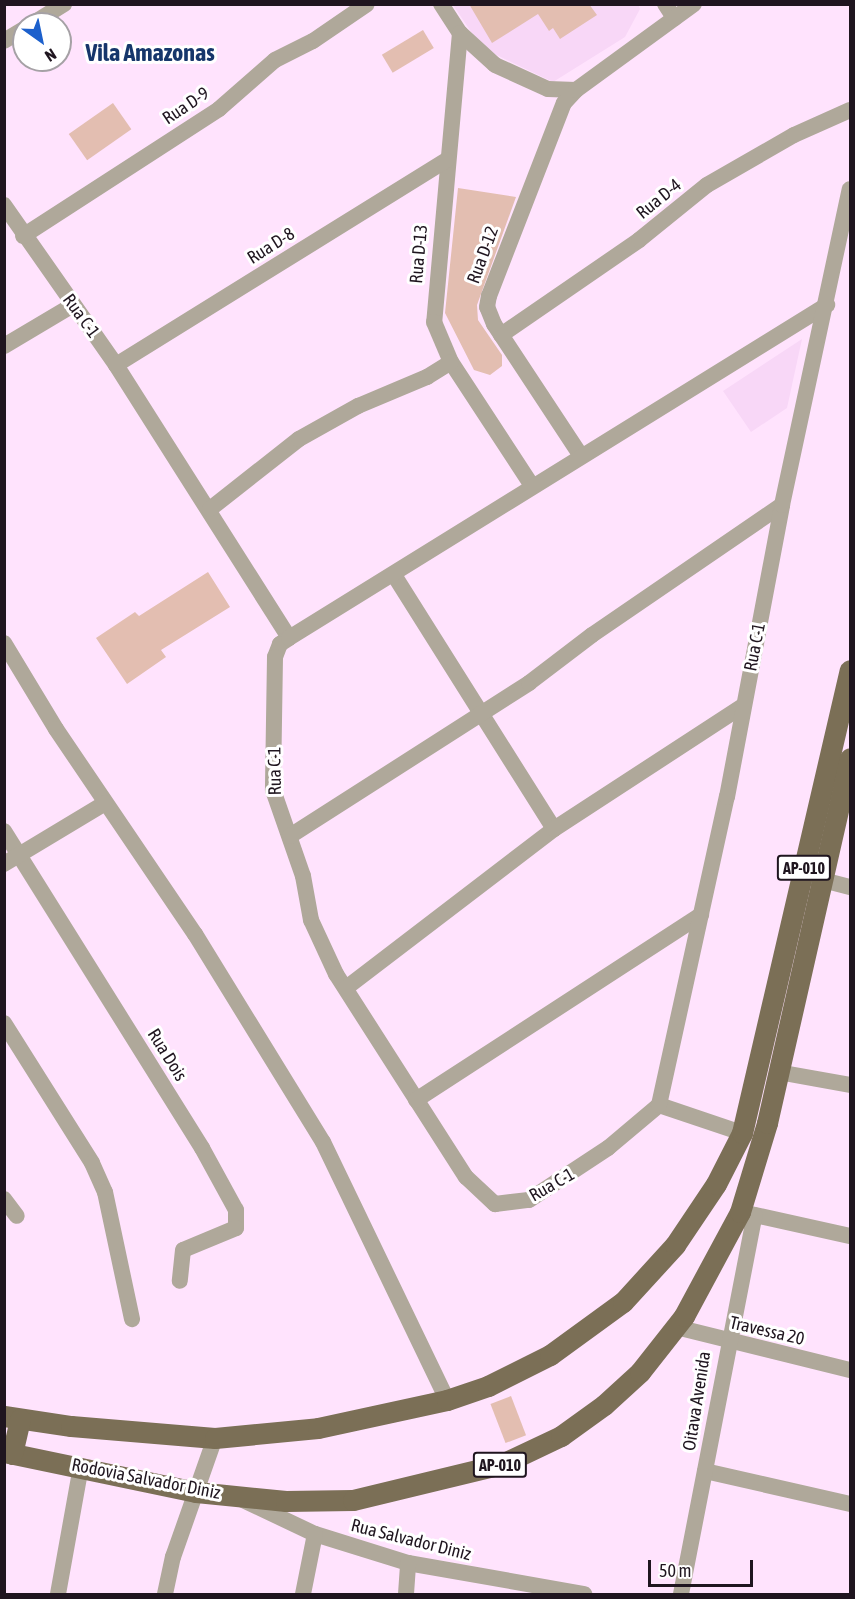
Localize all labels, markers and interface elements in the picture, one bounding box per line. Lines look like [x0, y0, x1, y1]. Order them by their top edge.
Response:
north arrow [12, 12, 72, 72]
district label: Vila Amazonas [85, 39, 215, 67]
text: N [42, 45, 60, 66]
street label: Rua D-9 [159, 83, 213, 129]
street label: Rua D-4 [632, 174, 686, 224]
street label: Rua D-8 [243, 223, 299, 269]
street label: Rua D-13 [406, 224, 432, 284]
street label: Rua D-12 [463, 224, 503, 286]
street label: Rua C-1 [58, 290, 104, 342]
street label: Rua C-1 [740, 621, 770, 673]
street label: Rua C-1 [264, 746, 286, 796]
road number: AP-010 [776, 855, 832, 881]
street label: Rua Dois [143, 1025, 191, 1085]
street label: Rua C-1 [526, 1163, 578, 1207]
street label: Travessa 20 [728, 1312, 806, 1350]
street label: Oitava Avenida [678, 1350, 716, 1452]
road number: AP-010 [472, 1452, 528, 1478]
street label: Rodovia Salvador Diniz [70, 1454, 222, 1504]
street label: Rua Salvador Diniz [349, 1515, 473, 1565]
scale bar [651, 1548, 756, 1586]
text: 50 m [659, 1560, 691, 1581]

